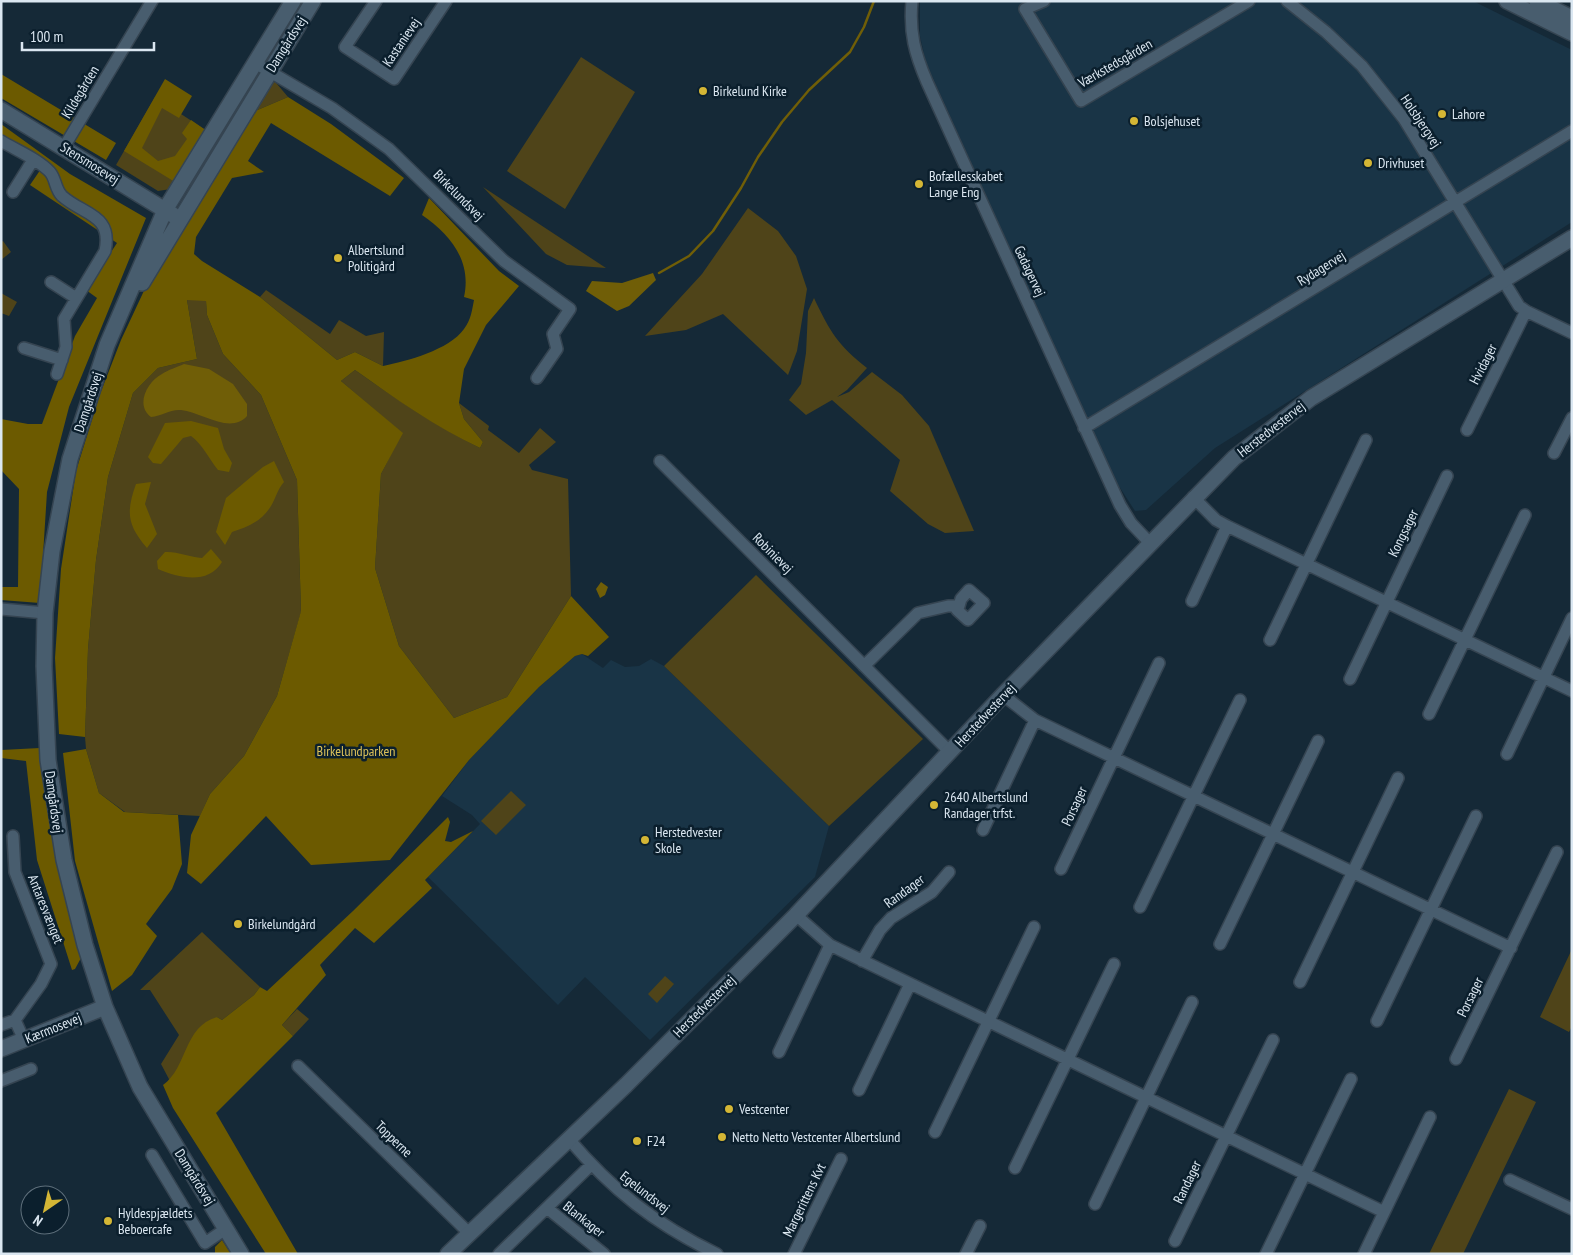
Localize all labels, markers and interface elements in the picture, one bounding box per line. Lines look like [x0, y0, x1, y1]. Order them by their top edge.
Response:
street label: Damgårdsvej [262, 13, 310, 75]
street label: Kastanievej [378, 14, 424, 70]
scale bar [22, 20, 155, 52]
text: 100 m [30, 27, 63, 46]
street label: Værkstedsgården [1074, 35, 1155, 92]
street label: Kildegården [57, 62, 103, 122]
place label: Birkelund Kirke [713, 82, 787, 100]
marker: Birkelund Kirke [697, 85, 709, 97]
street label: Holsbjergvej [1397, 91, 1445, 151]
place label: Lahore [1452, 105, 1485, 123]
marker: Lahore [1436, 108, 1448, 120]
place label: Bolsjehuset [1144, 112, 1200, 130]
marker: Bolsjehuset [1128, 115, 1140, 127]
street label: Stensmosevej [57, 138, 123, 188]
place label: Drivhuset [1378, 154, 1424, 172]
marker: Drivhuset [1362, 157, 1374, 169]
street label: Birkelundsvej [430, 166, 488, 224]
place label: Bofællesskabet Lange Eng [929, 167, 1003, 201]
marker: Bofællesskabet Lange Eng [913, 178, 925, 190]
place label: Albertslund Politigård [348, 241, 404, 275]
street label: Gadagervej [1010, 243, 1050, 299]
street label: Rydagervej [1294, 246, 1348, 290]
marker: Albertslund Politigård [332, 252, 344, 264]
street label: Hvidager [1465, 340, 1501, 387]
street label: Damgårdsvej [70, 369, 106, 435]
street label: Herstedvestervej [1234, 397, 1308, 461]
street label: Kongsager [1384, 506, 1422, 560]
street label: Robinievej [749, 529, 797, 577]
street label: Herstedvestervej [951, 679, 1019, 751]
park label: Birkelundparken [317, 742, 395, 760]
street label: Damgårdsvej [41, 770, 67, 834]
street label: Porsager [1057, 783, 1091, 829]
place label: 2640 Albertslund Randager trfst. [944, 788, 1028, 822]
marker: 2640 Albertslund Randager trfst. [928, 799, 940, 811]
place label: Herstedvester Skole [655, 823, 722, 857]
marker: Herstedvester Skole [639, 834, 651, 846]
street label: Randager [880, 870, 928, 912]
street label: Antaresvænget [24, 872, 68, 946]
place label: Birkelundgård [248, 915, 316, 933]
marker: Birkelundgård [232, 918, 244, 930]
street label: Herstedvestervej [669, 971, 739, 1041]
street label: Porsager [1453, 974, 1487, 1020]
street label: Kærmosevej [22, 1009, 84, 1047]
place label: Vestcenter [738, 1100, 789, 1118]
marker: Vestcenter [723, 1103, 735, 1115]
street label: Topperne [372, 1117, 416, 1161]
place label: Netto Netto Vestcenter Albertslund [732, 1128, 900, 1146]
marker: Netto Netto Vestcenter Albertslund [716, 1131, 728, 1143]
place label: F24 [647, 1132, 666, 1150]
marker: F24 [631, 1135, 643, 1147]
street label: Damgårdsvej [171, 1146, 219, 1208]
street label: Randager [1169, 1157, 1205, 1207]
street label: Margerittens Kvt [778, 1160, 830, 1240]
street label: Egelundsvej [616, 1167, 674, 1217]
north arrow [20, 1185, 70, 1235]
street label: Blankager [559, 1197, 609, 1241]
place label: Hyldespjældets Beboercafe [118, 1204, 193, 1238]
text: N [30, 1211, 46, 1230]
marker: Hyldespjældets Beboercafe [102, 1215, 114, 1227]

